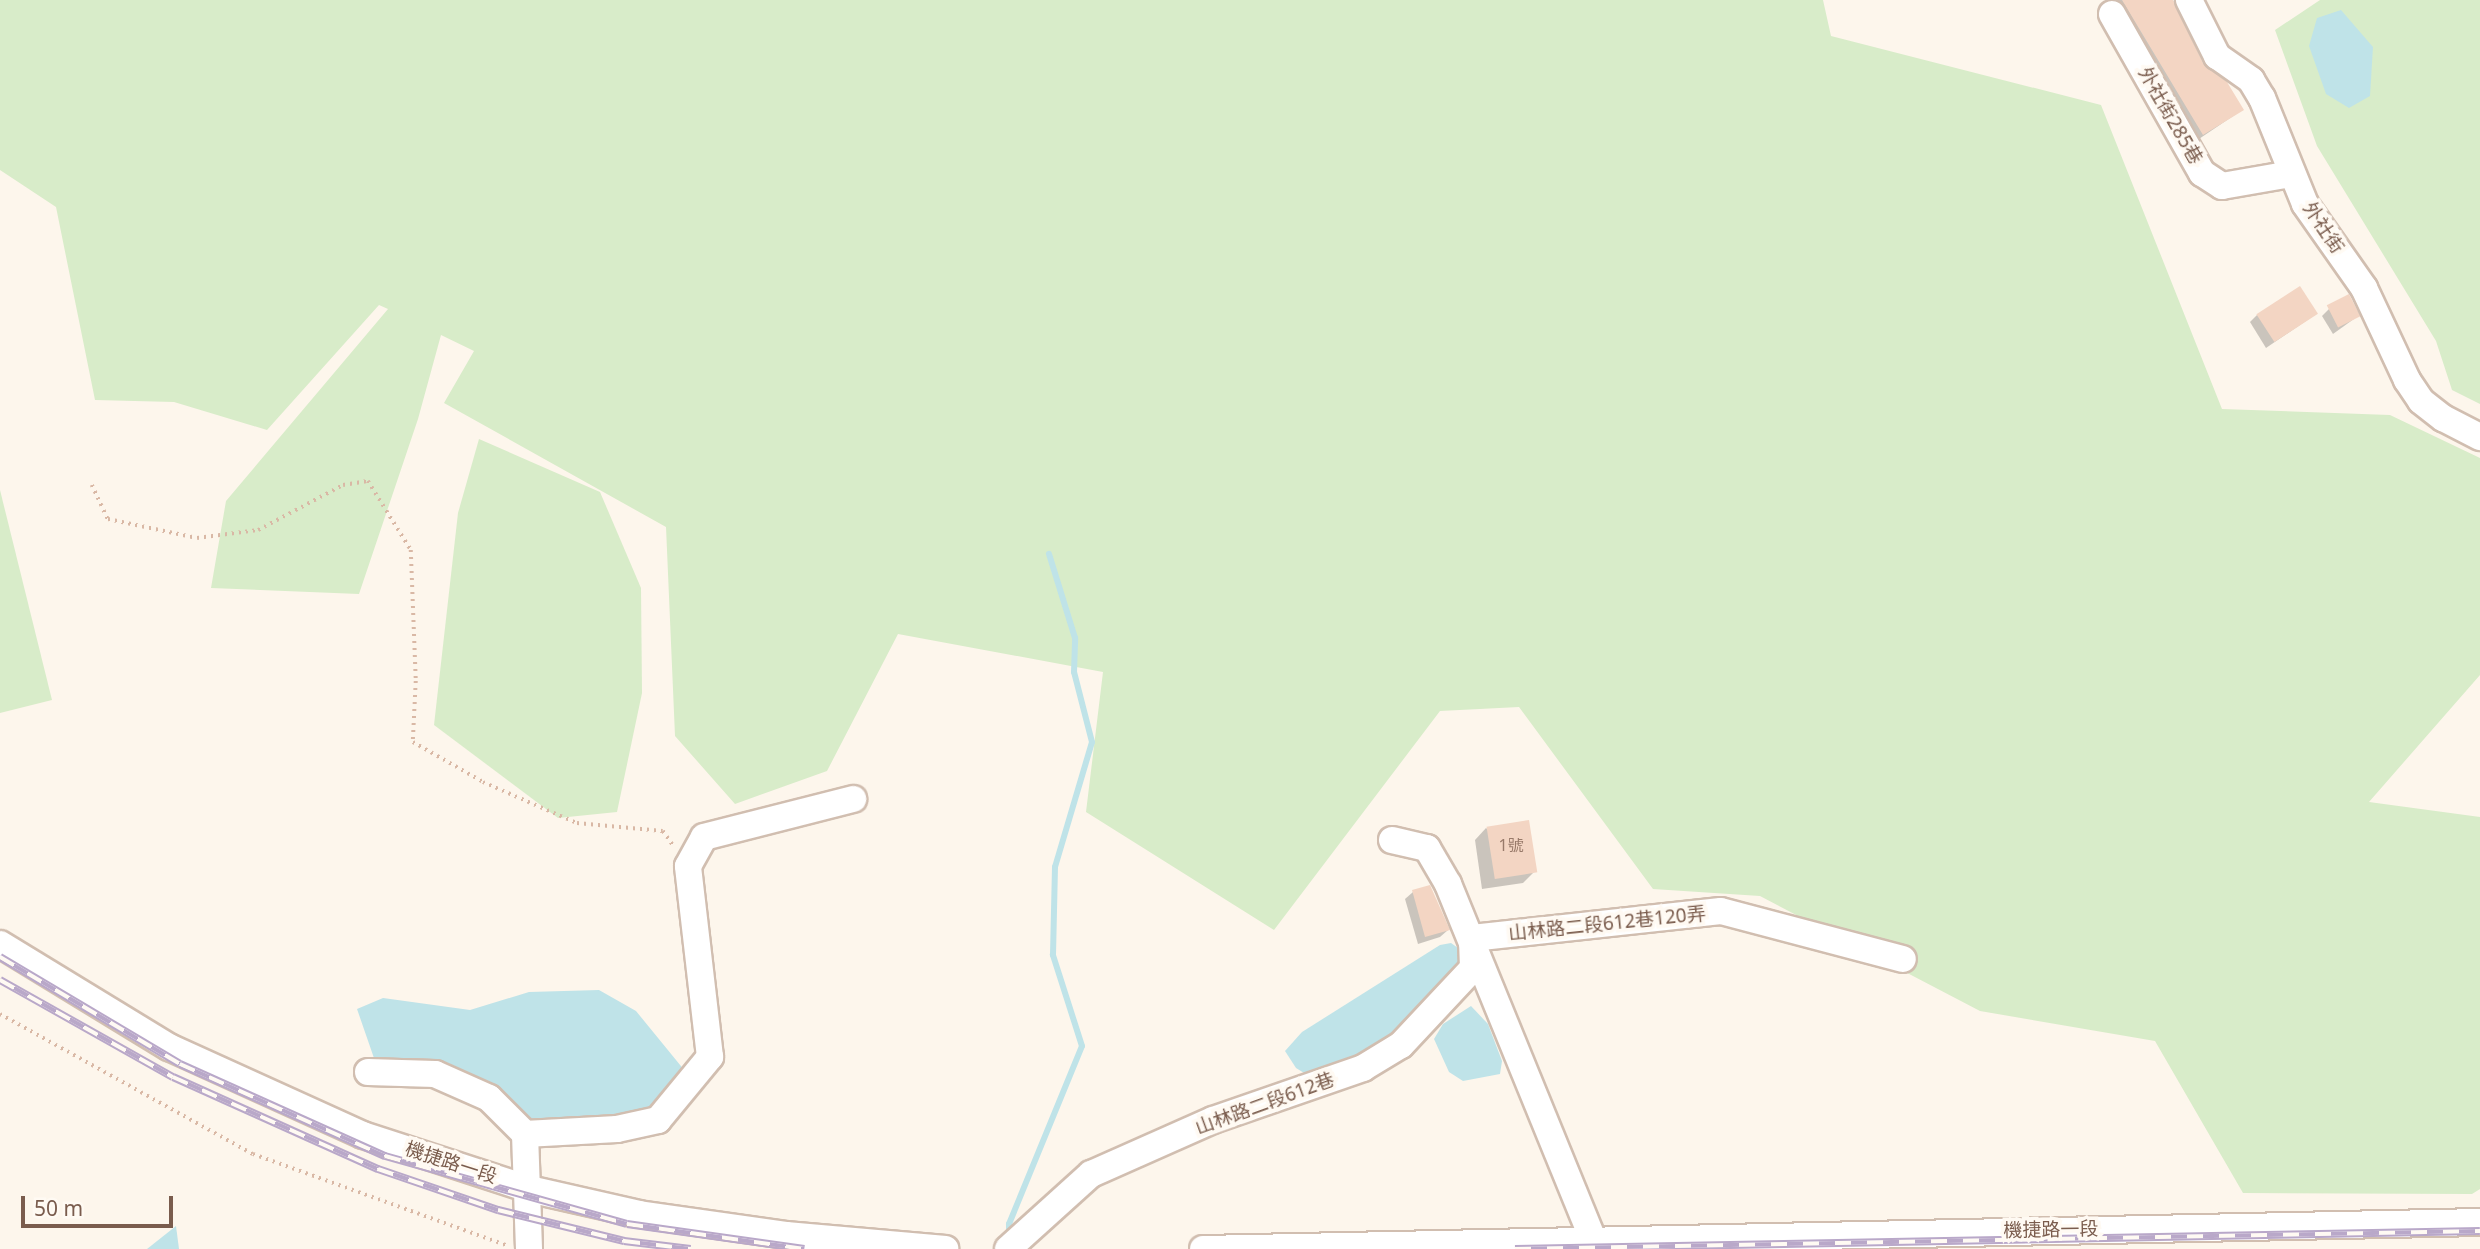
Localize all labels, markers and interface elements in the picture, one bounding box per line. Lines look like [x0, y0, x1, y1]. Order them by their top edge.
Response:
street label: 外社街285巷 [2133, 63, 2207, 169]
street label: 外社街 [2298, 198, 2348, 258]
house number: 1號 [1498, 835, 1524, 855]
street label: 山林路二段612巷120弄 [1507, 902, 1707, 946]
street label: 山林路二段612巷 [1192, 1068, 1338, 1140]
street label: 機捷路一段 [402, 1137, 500, 1189]
scale bar [24, 1182, 177, 1226]
text: 50 m [34, 1194, 83, 1222]
street label: 機捷路一段 [2003, 1218, 2099, 1242]

